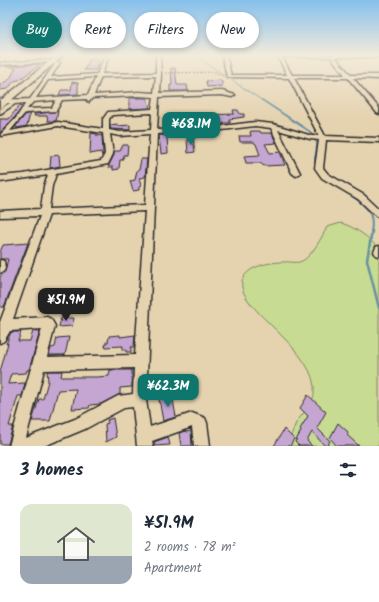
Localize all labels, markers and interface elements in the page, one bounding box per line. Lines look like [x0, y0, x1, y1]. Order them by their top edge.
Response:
chip: Buy [12, 12, 62, 48]
chip: Rent [70, 12, 126, 48]
chip: Filters [134, 12, 198, 48]
chip: New [206, 12, 259, 48]
pin: ¥68.1M [158, 112, 224, 146]
text: ¥68.1M [171, 114, 211, 135]
pin: ¥51.9M [33, 288, 99, 322]
text: ¥51.9M [47, 290, 85, 311]
pin: ¥62.3M [135, 374, 201, 408]
text: ¥62.3M [147, 376, 189, 397]
text: 3 homes [20, 457, 83, 484]
icon: filters [337, 459, 359, 481]
text: ¥51.9M [144, 510, 194, 537]
icon: home [52, 520, 100, 568]
text: 2 rooms · 78 m² [144, 537, 236, 558]
text: Apartment [144, 558, 202, 579]

